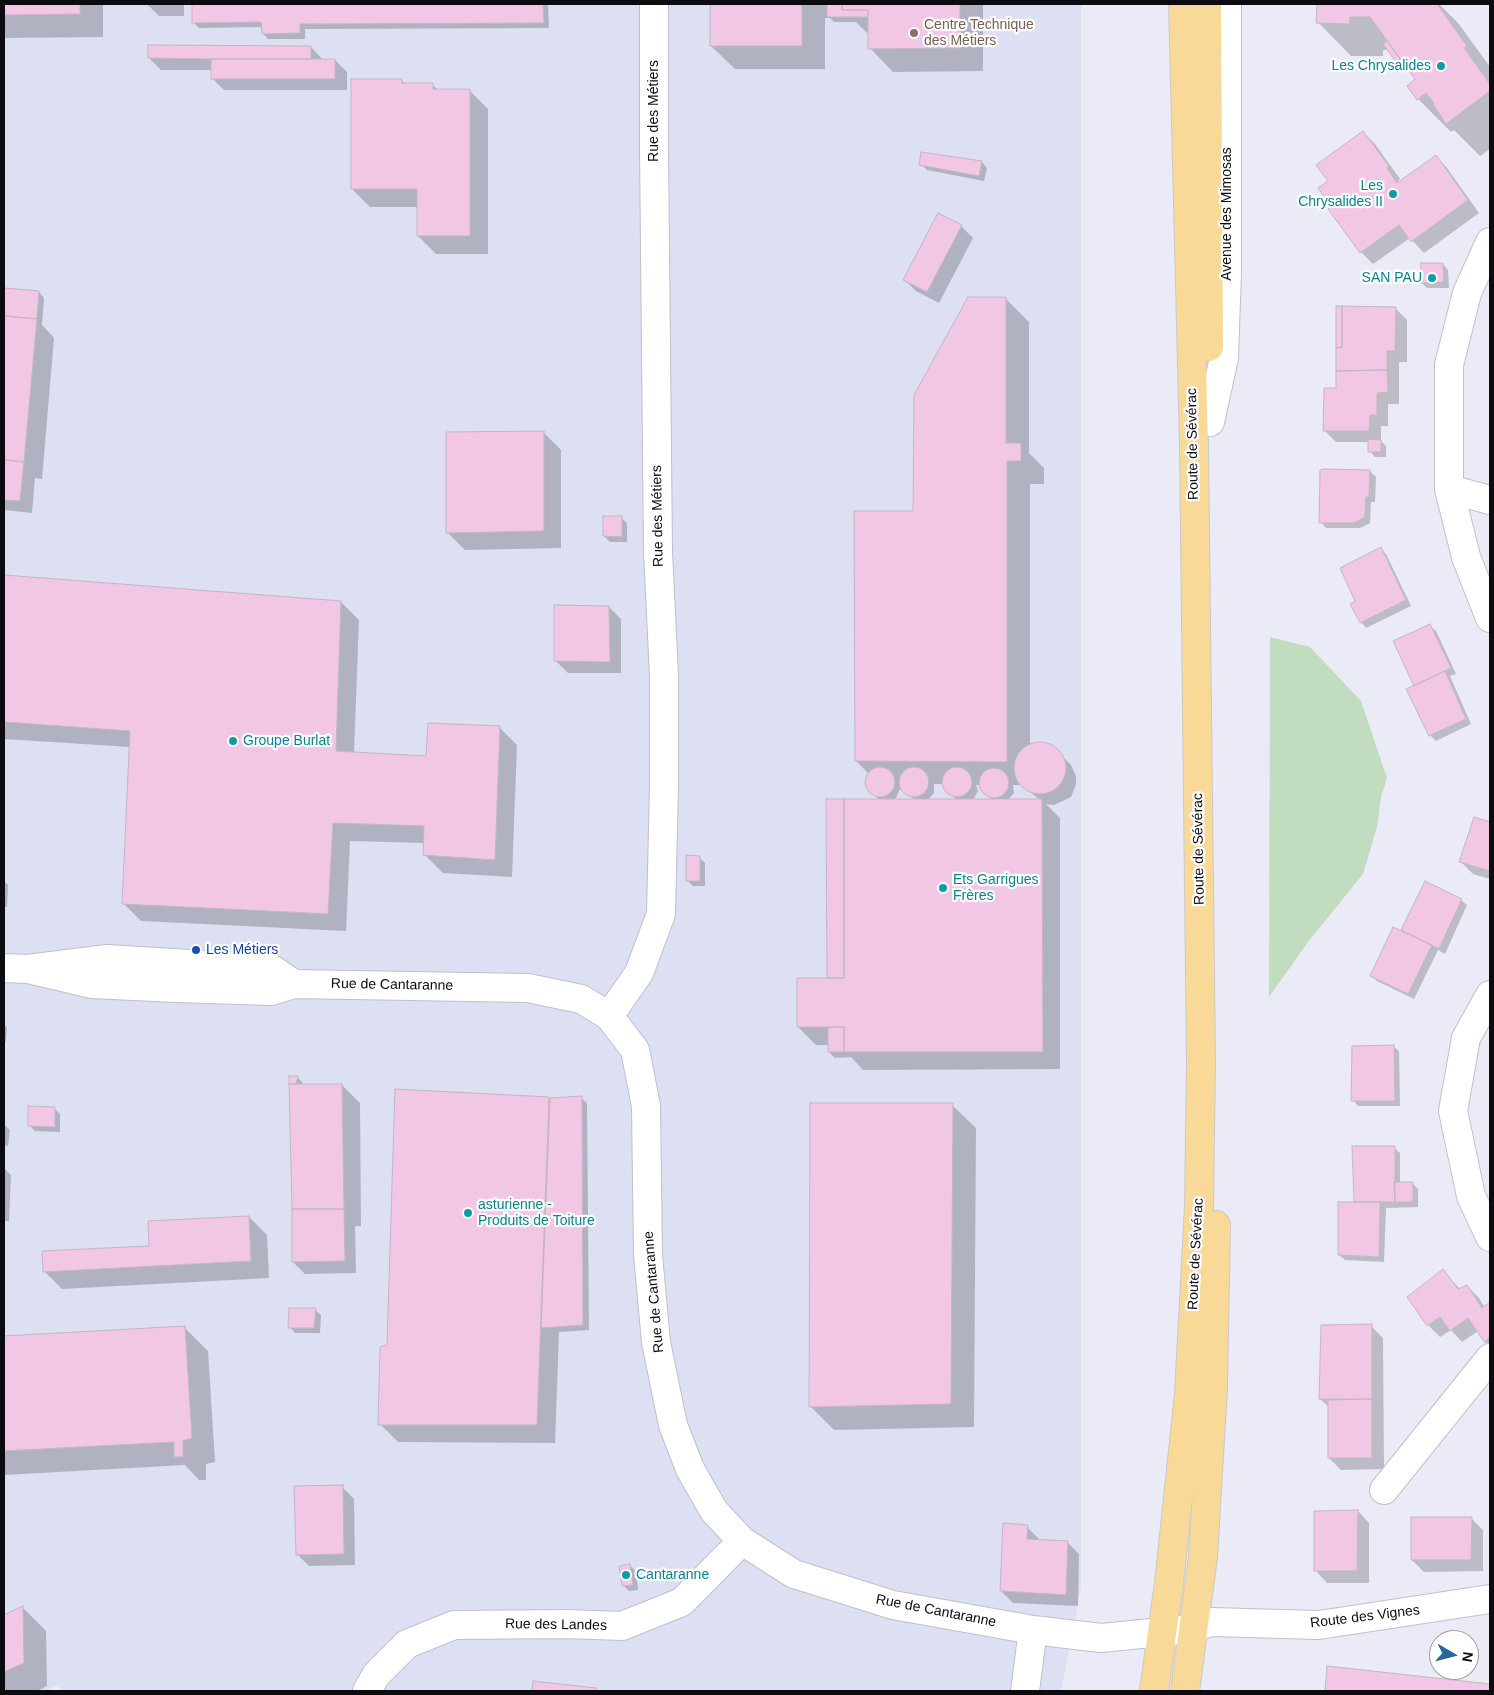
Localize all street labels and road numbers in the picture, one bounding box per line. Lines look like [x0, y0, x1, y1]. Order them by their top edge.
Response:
street label: Rue des Métiers [646, 60, 662, 162]
street label: Avenue des Mimosas [1219, 147, 1235, 281]
street label: Route de Sévérac [1184, 388, 1202, 500]
street label: Rue des Métiers [649, 465, 667, 567]
street label: Route de Sévérac [1190, 793, 1208, 905]
street label: Rue de Cantaranne [331, 976, 453, 994]
street label: Route de Sévérac [1185, 1198, 1207, 1310]
street label: Rue de Cantaranne [640, 1230, 668, 1354]
street label: Rue de Cantaranne [874, 1591, 998, 1631]
street label: Route des Vignes [1309, 1602, 1421, 1632]
street label: Rue des Landes [505, 1616, 607, 1634]

